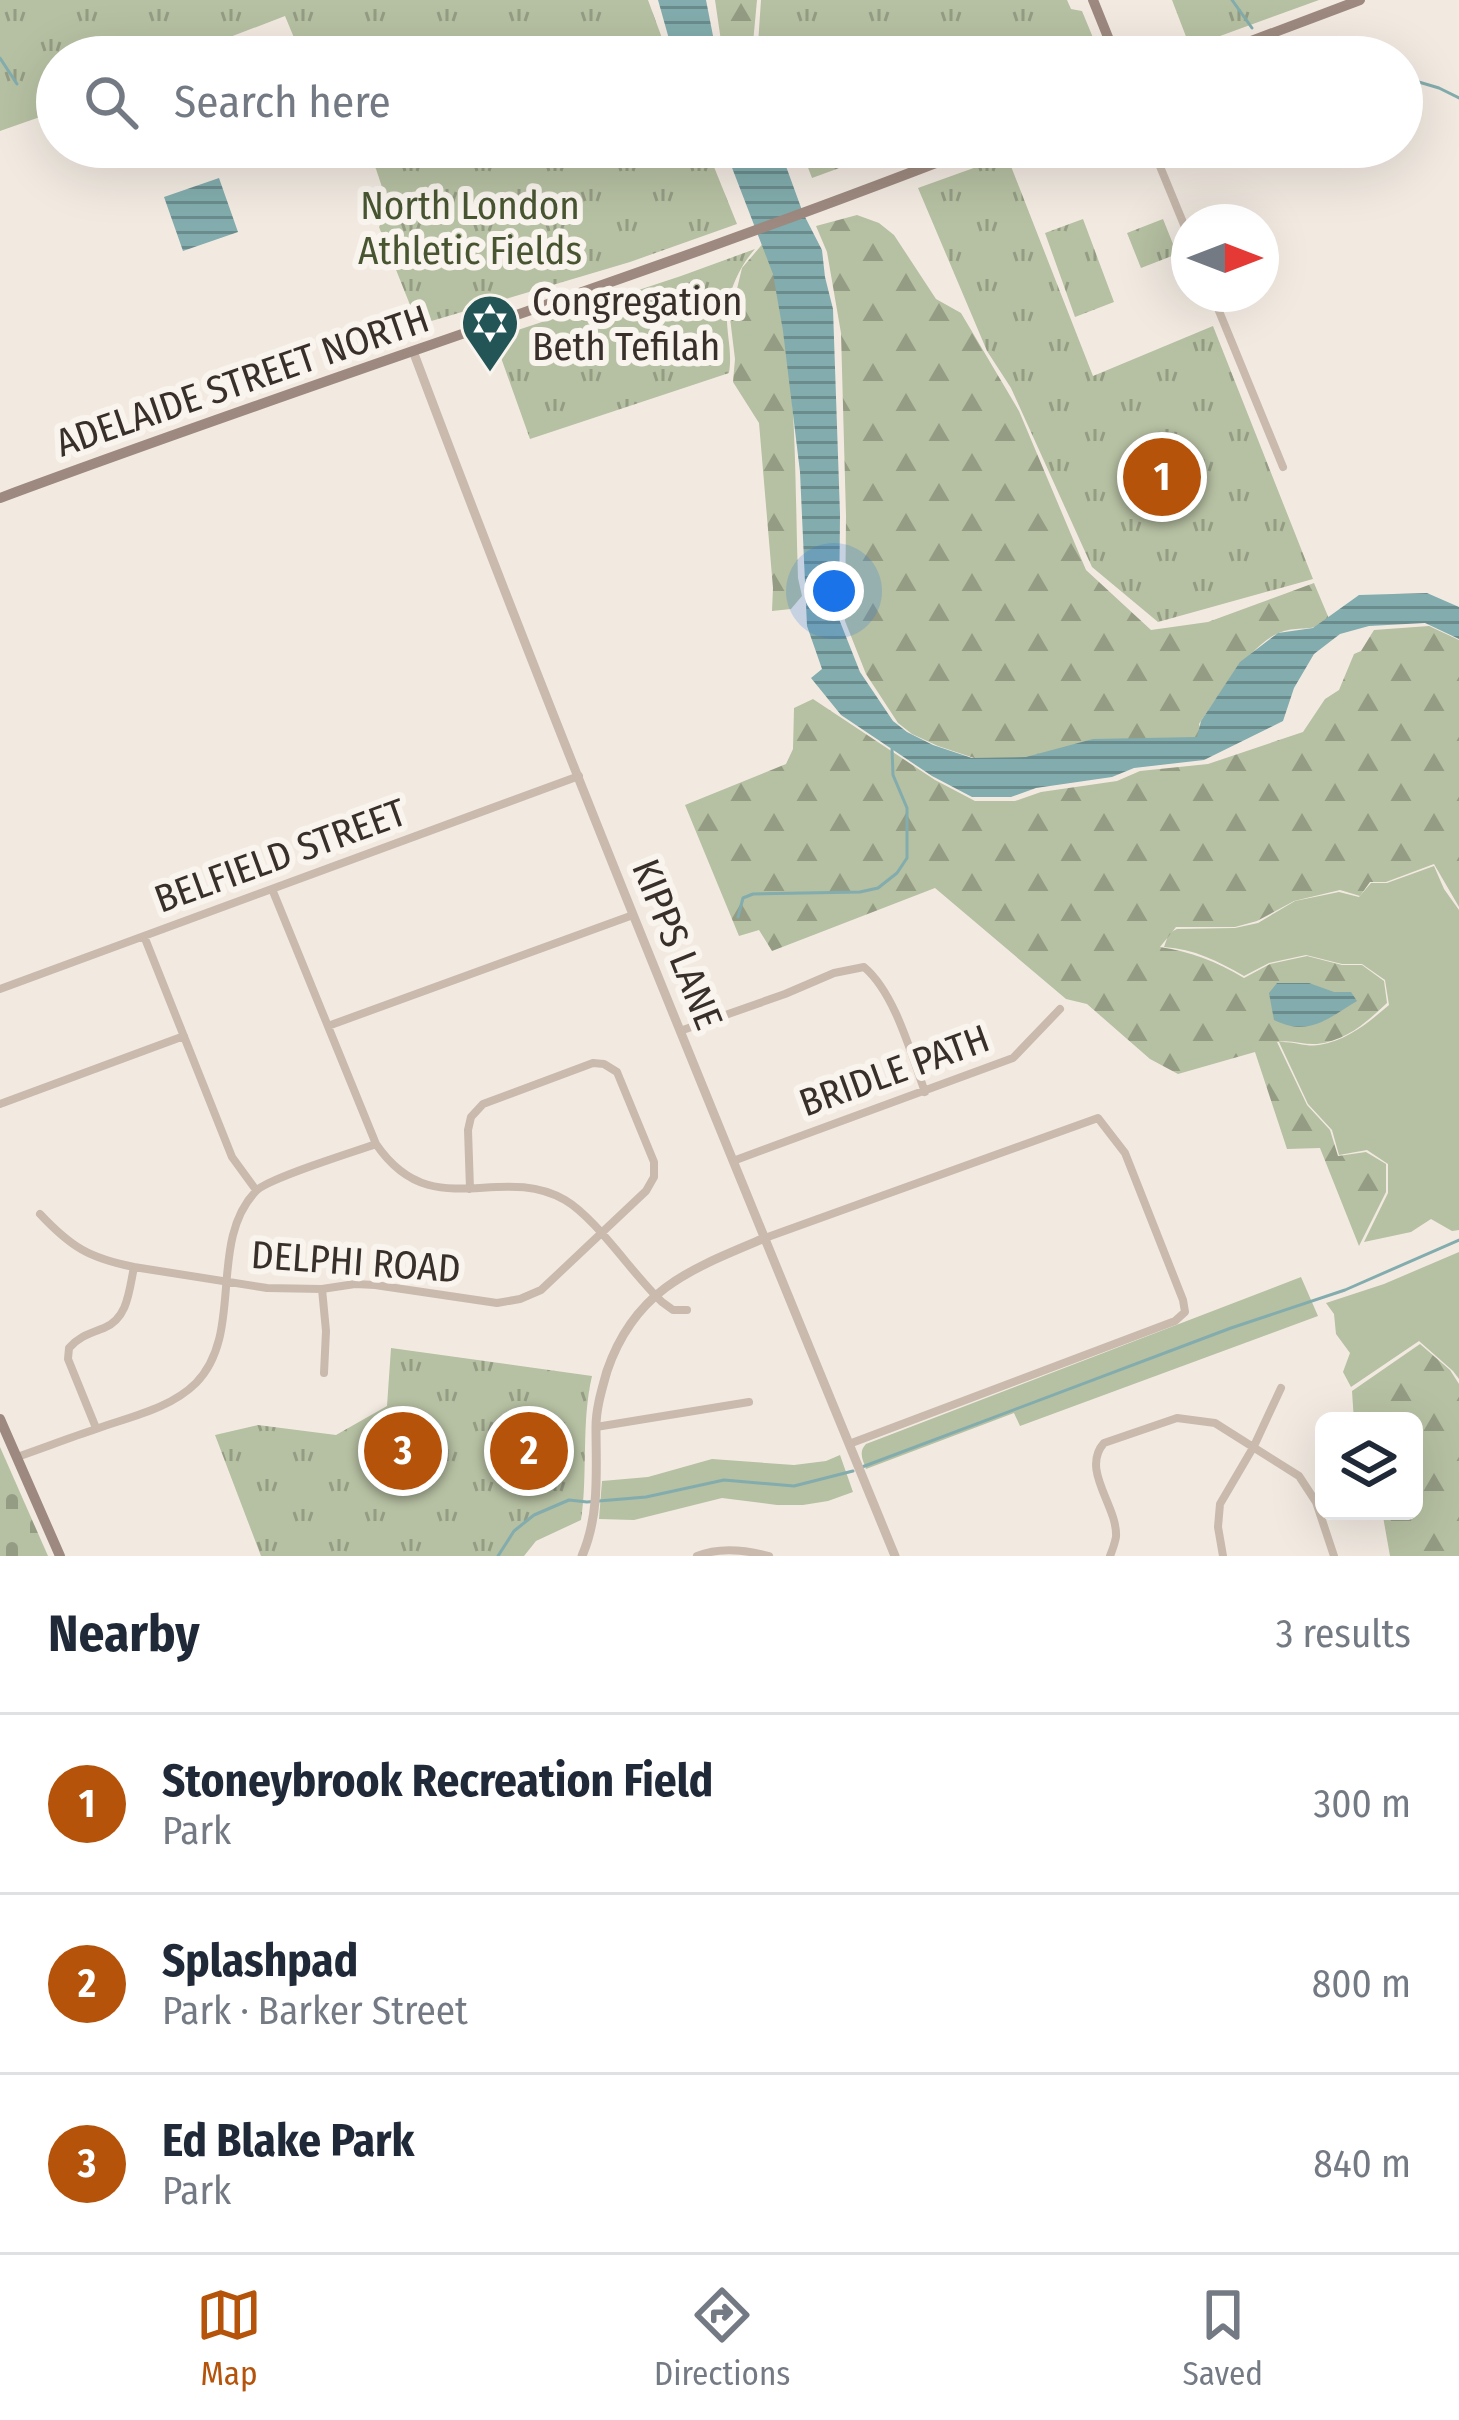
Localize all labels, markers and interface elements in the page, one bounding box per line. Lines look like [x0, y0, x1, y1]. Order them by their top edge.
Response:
search box [36, 36, 1423, 168]
icon: search [78, 69, 144, 135]
text: Search here [174, 75, 391, 129]
park label: North London Athletic Fields [358, 183, 582, 274]
north arrow [1171, 204, 1279, 312]
place label: Congregation Beth Tefilah [532, 279, 743, 370]
synagogue icon: Congregation Beth Tefilah [459, 292, 521, 374]
street label: ADELAIDE STREET NORTH [50, 295, 435, 466]
pin: 1 [1123, 432, 1201, 522]
your location [804, 561, 864, 621]
street label: BELFIELD STREET [148, 789, 412, 923]
street label: KIPPS LANE [622, 853, 732, 1036]
street label: BRIDLE PATH [793, 1015, 995, 1127]
street label: DELPHI ROAD [250, 1232, 462, 1292]
pin: 3 [364, 1406, 442, 1496]
pin: 2 [490, 1406, 568, 1496]
map controls [1315, 1412, 1423, 1520]
button: layers [1315, 1412, 1423, 1520]
text: Nearby [48, 1603, 200, 1665]
text: 3 results [1276, 1611, 1411, 1657]
text: Stoneybrook Recreation Field [162, 1754, 713, 1808]
text: 1 [79, 1781, 95, 1827]
text: 300 m [1314, 1781, 1411, 1827]
text: Park [162, 1808, 231, 1854]
text: Splashpad [162, 1934, 358, 1988]
text: 2 [78, 1961, 96, 2007]
text: 800 m [1312, 1961, 1411, 2007]
text: Park · Barker Street [162, 1988, 468, 2034]
text: Ed Blake Park [162, 2114, 415, 2168]
text: 3 [78, 2141, 96, 2187]
text: 840 m [1313, 2141, 1411, 2187]
text: Park [162, 2168, 231, 2214]
tab: Map [196, 2282, 262, 2394]
tab: Directions [654, 2282, 790, 2394]
tab: Saved [1182, 2282, 1263, 2394]

